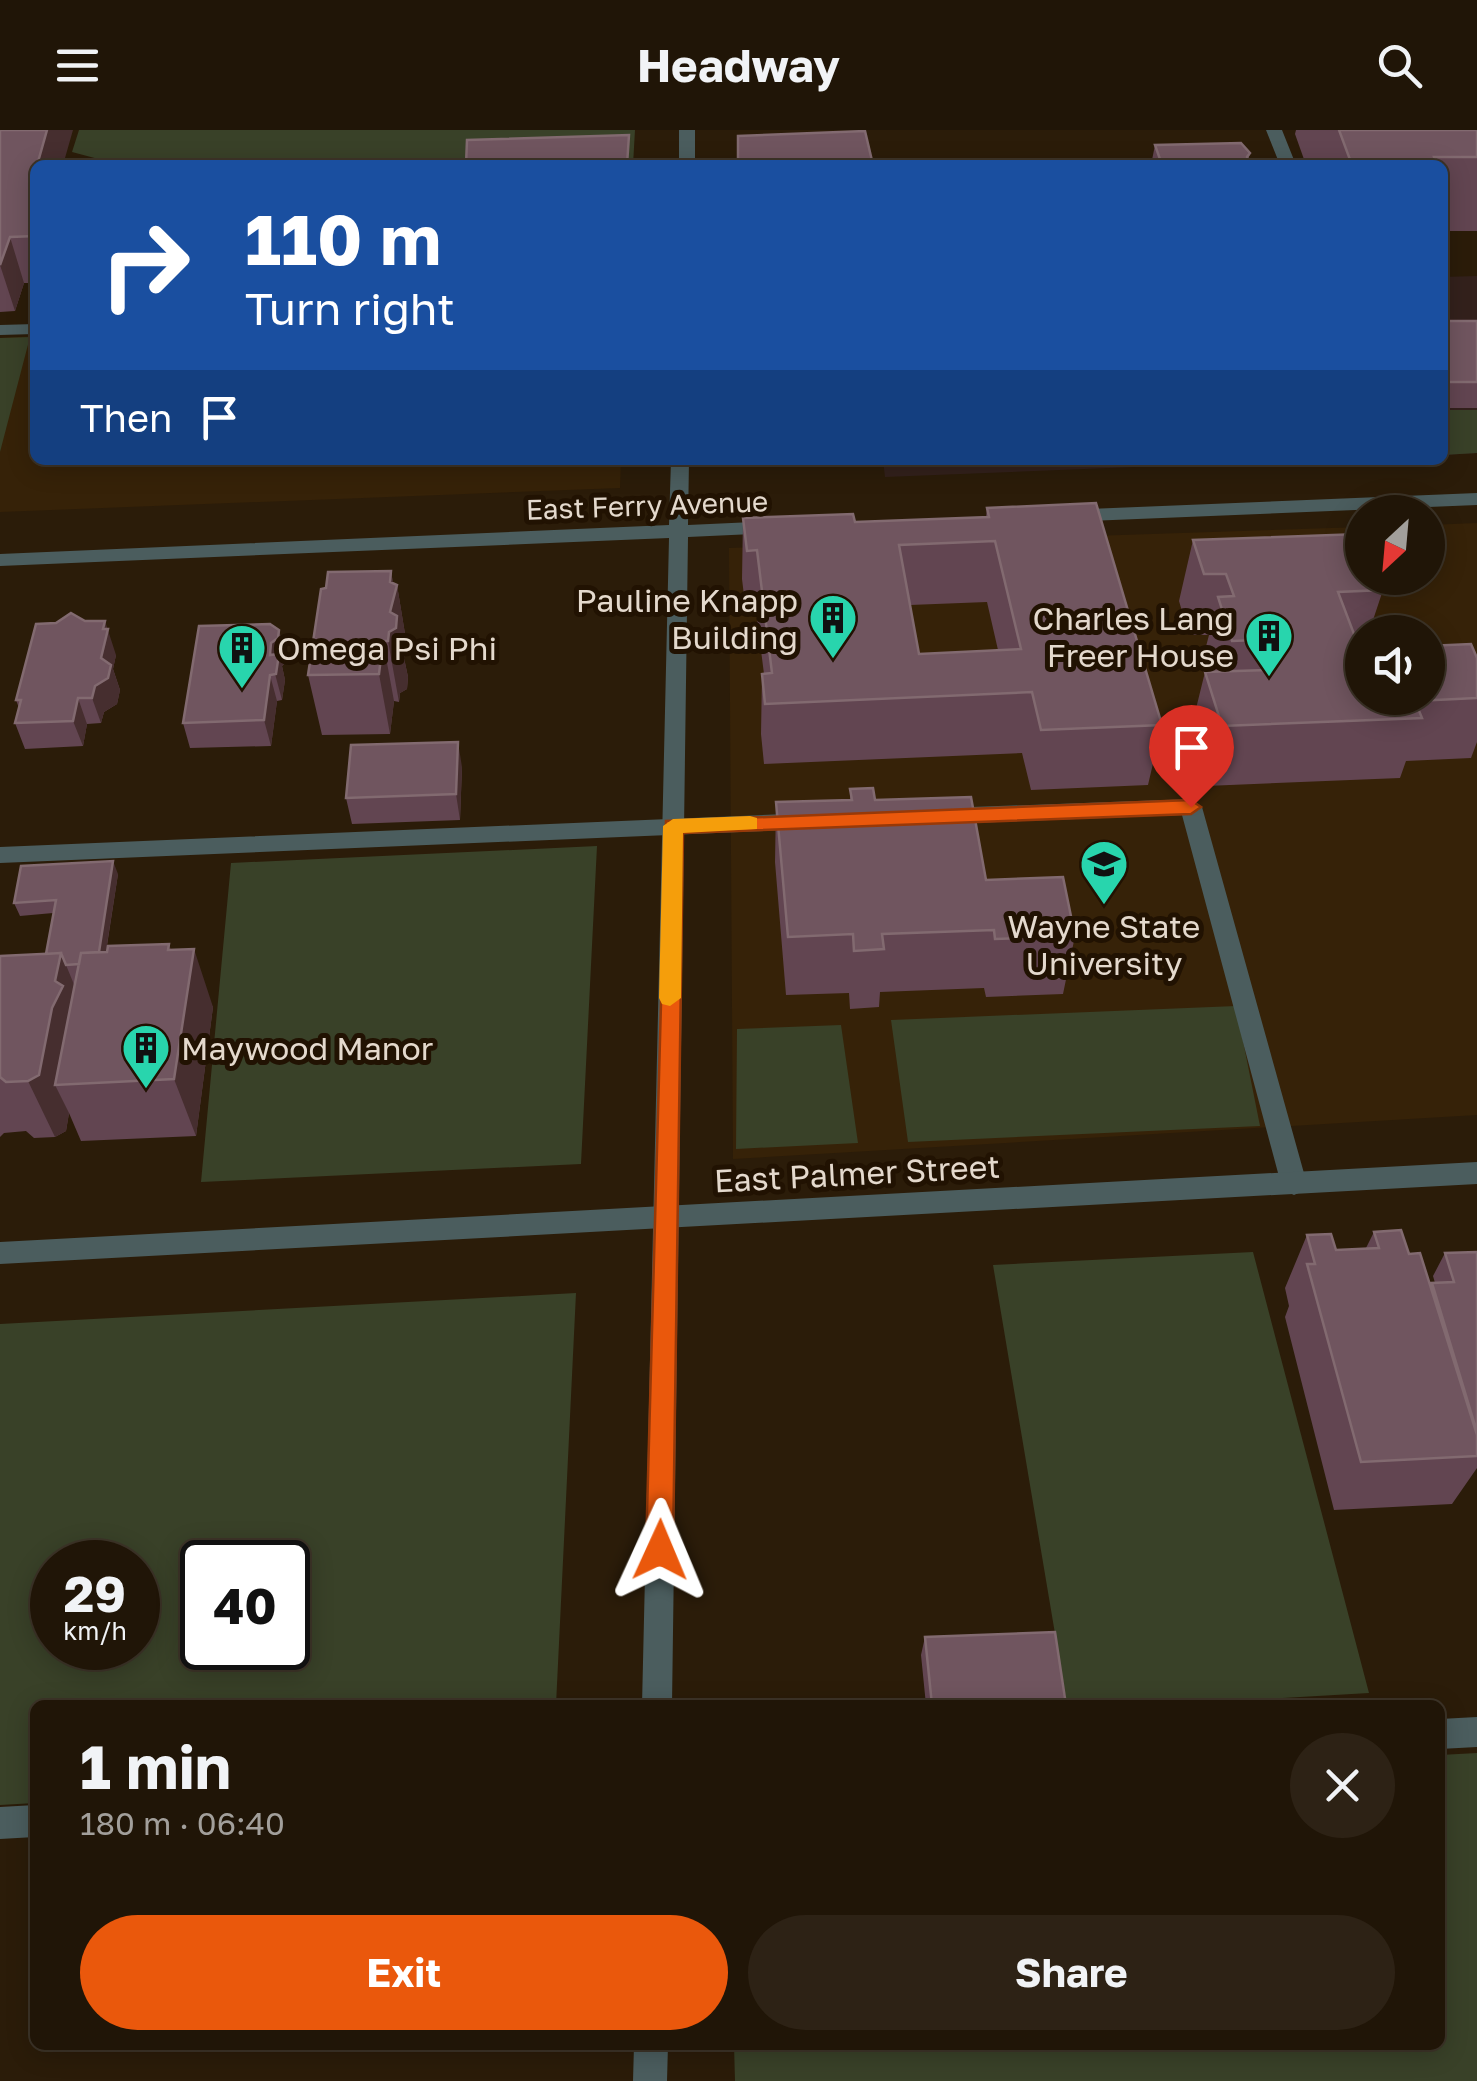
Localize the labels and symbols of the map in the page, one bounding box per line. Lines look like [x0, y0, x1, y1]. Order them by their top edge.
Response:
street label: East Ferry Avenue [525, 484, 769, 526]
north arrow [1345, 495, 1445, 595]
place label: Pauline Knapp Building [576, 581, 798, 656]
building icon: Pauline Knapp Building [807, 592, 859, 660]
place label: Charles Lang Freer House [1033, 599, 1234, 674]
building icon: Charles Lang Freer House [1243, 610, 1295, 678]
building icon: Omega Psi Phi [216, 622, 268, 690]
place label: Omega Psi Phi [277, 629, 497, 667]
pin [1149, 705, 1234, 808]
school or university icon: Wayne State University [1078, 838, 1130, 906]
place label: Wayne State University [1008, 907, 1200, 982]
building icon: Maywood Manor [120, 1022, 172, 1090]
place label: Maywood Manor [181, 1029, 433, 1067]
street label: East Palmer Street [713, 1147, 1001, 1199]
position arrow [608, 1498, 712, 1602]
speed limit sign: 40 [180, 1540, 310, 1670]

